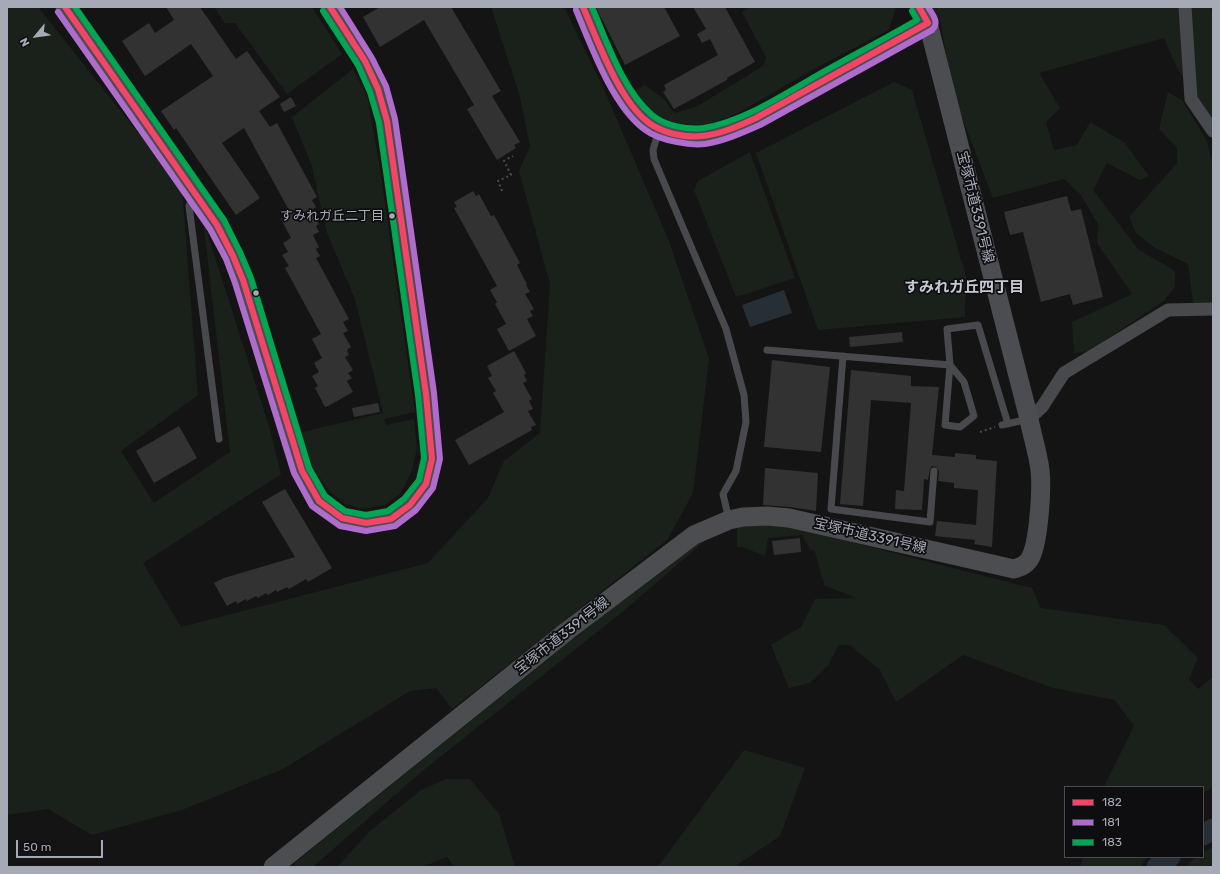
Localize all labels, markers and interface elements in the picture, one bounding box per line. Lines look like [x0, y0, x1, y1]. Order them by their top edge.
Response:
north arrow [16, 16, 56, 56]
text: N [17, 35, 33, 49]
street label: 宝塚市道3391号線 [953, 149, 997, 265]
place label: すみれガ丘二丁目 [280, 208, 384, 224]
marker: すみれガ丘二丁目 [387, 211, 397, 221]
district label: すみれガ丘四丁目 [904, 279, 1024, 297]
unlabelled marker [251, 288, 261, 298]
street label: 宝塚市道3391号線 [812, 515, 928, 557]
street label: 宝塚市道3391号線 [511, 594, 613, 678]
legend [1064, 786, 1204, 858]
text: 182 [1102, 795, 1122, 809]
text: 181 [1102, 815, 1120, 829]
scale bar [18, 832, 105, 858]
text: 183 [1102, 835, 1122, 849]
text: 50 m [23, 840, 51, 854]

